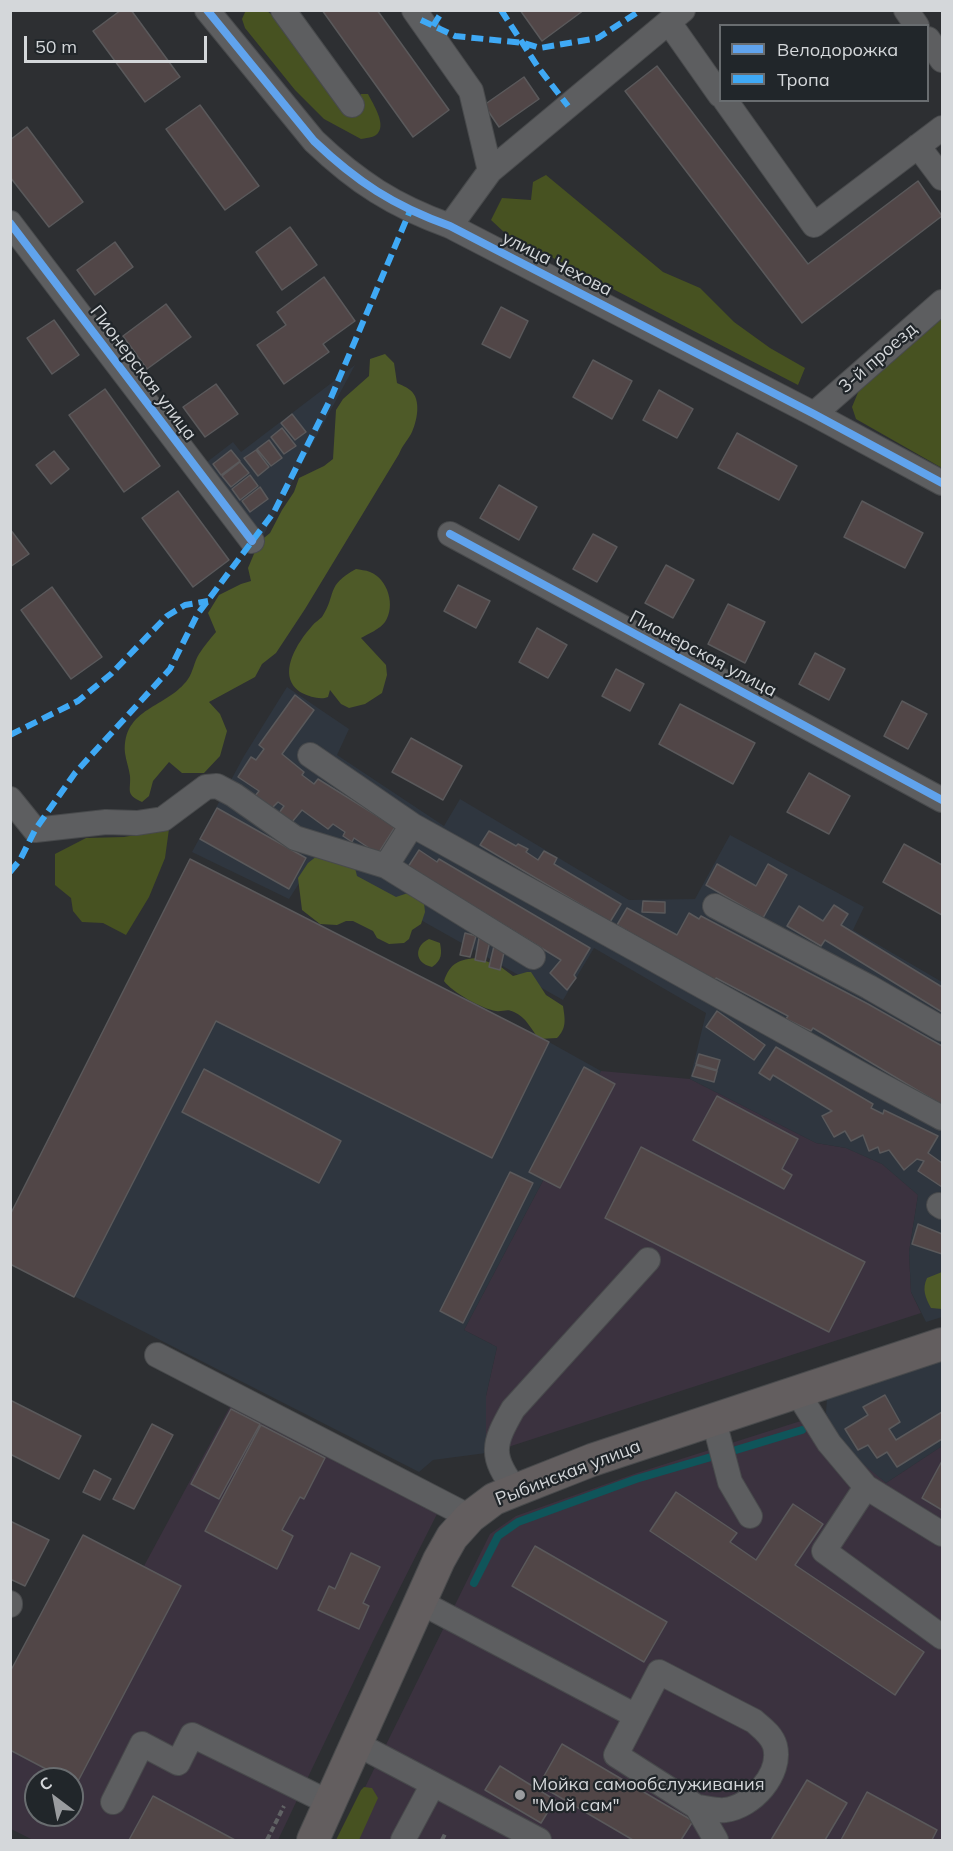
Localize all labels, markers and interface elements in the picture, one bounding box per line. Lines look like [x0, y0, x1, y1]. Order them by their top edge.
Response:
scale bar [27, 24, 210, 62]
legend [719, 24, 929, 102]
text: 50 m [35, 35, 77, 58]
text: Велодорожка [777, 38, 898, 61]
text: Тропа [777, 68, 830, 91]
street label: улица Чехова [498, 227, 616, 301]
street label: Пионерская улица [85, 301, 201, 445]
street label: 3-й проезд [835, 318, 921, 398]
street label: Пионерская улица [626, 606, 780, 702]
street label: Рыбинская улица [492, 1435, 644, 1511]
north arrow [24, 1767, 84, 1827]
text: С [36, 1772, 55, 1795]
place label: Мойка самообслуживания "Мой сам" [532, 1774, 765, 1816]
marker: Мойка самообслуживания "Мой сам" [513, 1788, 527, 1802]

